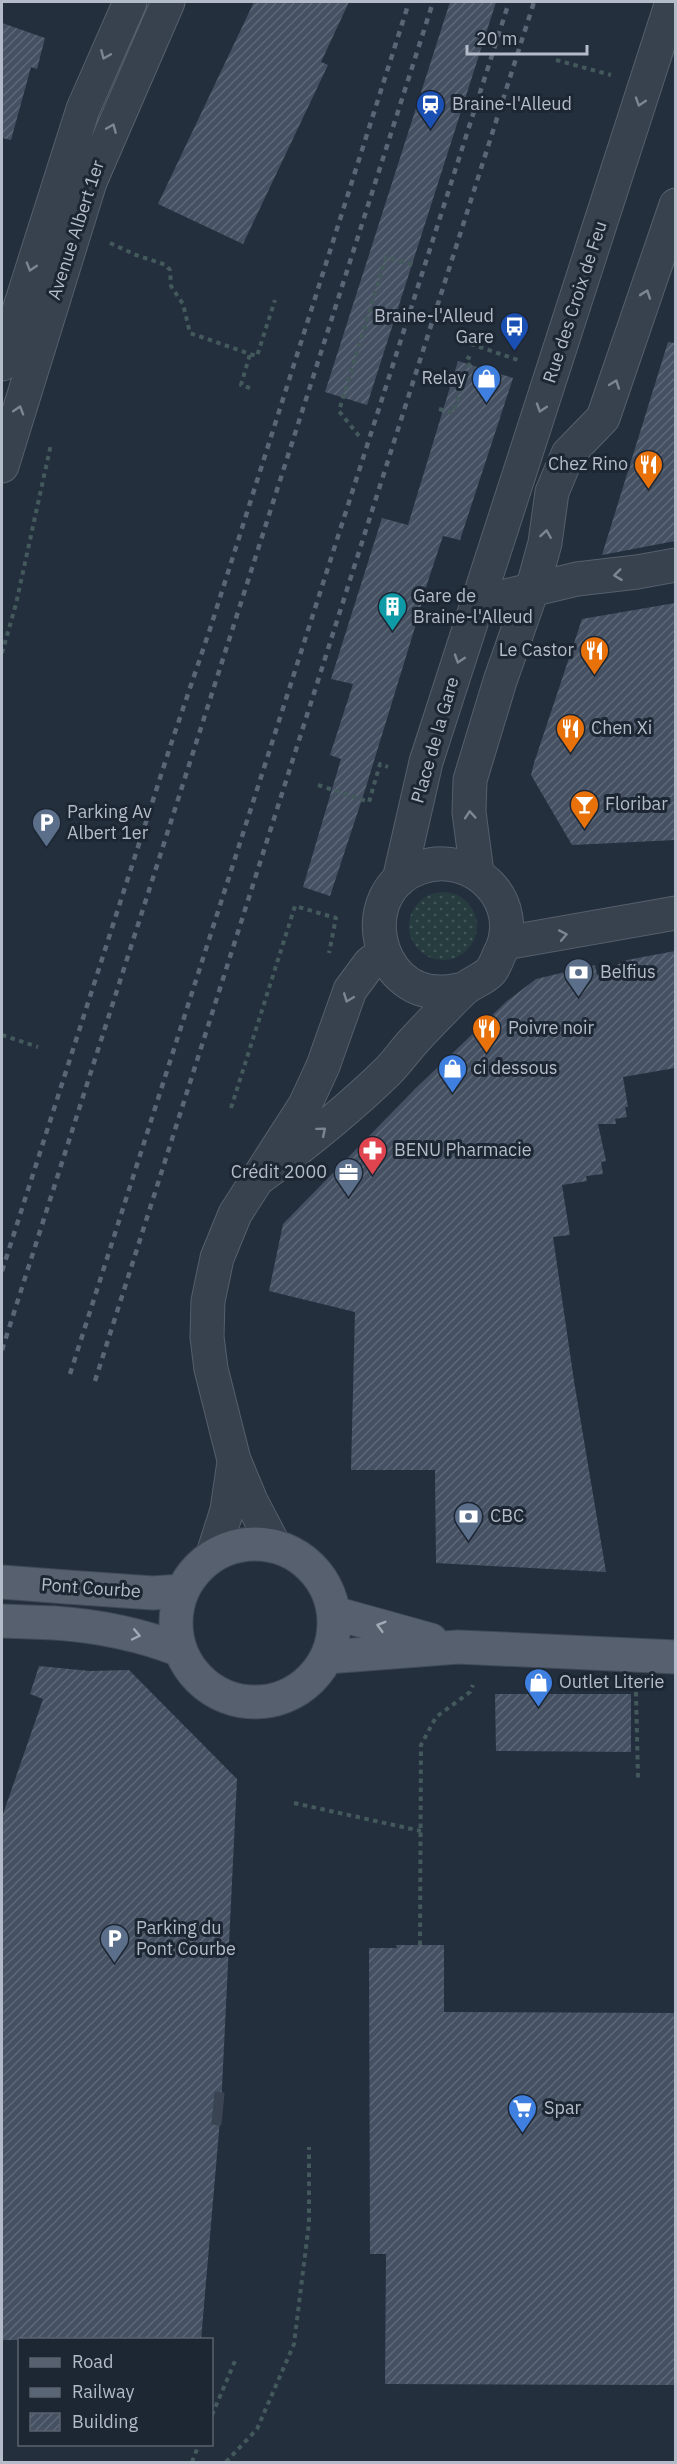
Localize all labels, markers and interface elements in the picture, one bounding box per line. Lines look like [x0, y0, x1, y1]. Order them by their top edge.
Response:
scale bar [467, 18, 587, 56]
text: 20 m [476, 27, 518, 50]
one-way arrow [100, 48, 112, 59]
station icon: Braine-l'Alleud [415, 88, 447, 130]
place label: Braine-l'Alleud [452, 92, 572, 115]
one-way arrow [634, 96, 647, 107]
one-way arrow [105, 123, 117, 134]
street label: Avenue Albert 1er [42, 157, 109, 303]
street label: Rue des Croix de Feu [537, 218, 612, 386]
one-way arrow [26, 261, 39, 272]
one-way arrow [639, 289, 652, 300]
place label: Braine-l'Alleud Gare [374, 304, 494, 348]
bus stop icon: Braine-l'Alleud Gare [499, 310, 531, 352]
shop icon: Relay [471, 362, 503, 404]
place label: Relay [421, 366, 466, 389]
one-way arrow [608, 379, 621, 390]
one-way arrow [536, 402, 548, 413]
one-way arrow [12, 405, 24, 416]
restaurant icon: Chez Rino [633, 448, 665, 490]
place label: Chez Rino [548, 452, 628, 475]
one-way arrow [540, 529, 552, 538]
one-way arrow [613, 568, 622, 580]
place label: Gare de Braine-l'Alleud [413, 584, 533, 628]
building icon: Gare de Braine-l'Alleud [376, 590, 408, 632]
restaurant icon: Le Castor [579, 634, 611, 676]
place label: Le Castor [499, 638, 574, 661]
one-way arrow [454, 653, 466, 664]
street label: Place de la Gare [406, 674, 464, 806]
restaurant icon: Chen Xi [554, 712, 586, 754]
place label: Chen Xi [591, 716, 652, 739]
bar icon: Floribar [568, 788, 600, 830]
place label: Floribar [605, 792, 668, 815]
place label: Parking Av Albert 1er [67, 800, 152, 844]
parking icon: Parking Av Albert 1er [30, 806, 62, 848]
one-way arrow [464, 810, 477, 819]
one-way arrow [558, 929, 568, 942]
bank icon: Belfius [563, 956, 595, 998]
place label: Belfius [600, 960, 656, 983]
one-way arrow [342, 992, 355, 1003]
restaurant icon: Poivre noir [471, 1012, 503, 1054]
place label: Poivre noir [508, 1016, 594, 1039]
shop icon: ci dessous [436, 1052, 468, 1094]
place label: ci dessous [473, 1056, 558, 1079]
one-way arrow [315, 1128, 326, 1139]
pharmacy icon: BENU Pharmacie [357, 1134, 389, 1176]
place label: BENU Pharmacie [394, 1138, 532, 1161]
office icon: Crédit 2000 [332, 1156, 364, 1198]
place label: Crédit 2000 [231, 1160, 327, 1183]
bank icon: CBC [453, 1500, 485, 1542]
place label: CBC [490, 1504, 524, 1527]
street label: Pont Courbe [40, 1573, 142, 1602]
one-way arrow [376, 1621, 387, 1633]
one-way arrow [131, 1628, 141, 1641]
shop icon: Outlet Literie [522, 1666, 554, 1708]
place label: Outlet Literie [559, 1670, 664, 1693]
place label: Parking du Pont Courbe [136, 1916, 236, 1960]
parking icon: Parking du Pont Courbe [99, 1922, 131, 1964]
supermarket icon: Spar [507, 2092, 539, 2134]
place label: Spar [544, 2096, 582, 2119]
legend [18, 2338, 213, 2446]
text: Road [72, 2350, 113, 2373]
text: Railway [72, 2380, 134, 2403]
text: Building [72, 2410, 139, 2433]

